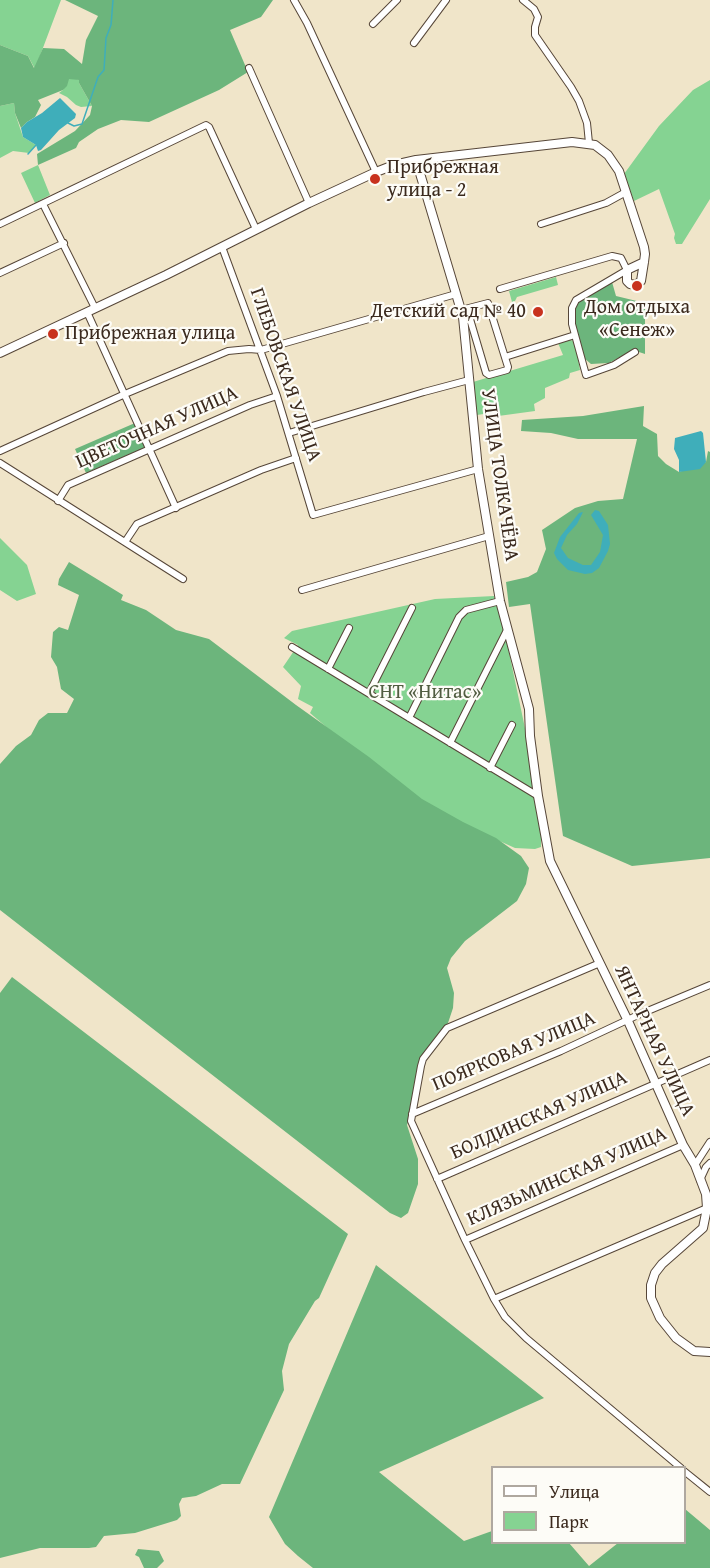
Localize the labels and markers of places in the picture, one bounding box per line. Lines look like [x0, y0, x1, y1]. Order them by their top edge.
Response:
place label: Прибрежная улица - 2 [387, 156, 499, 203]
marker: Прибрежная улица - 2 [368, 172, 382, 186]
marker: Дом отдыха «Сенеж» [630, 279, 644, 293]
place label: Дом отдыха «Сенеж» [584, 296, 690, 343]
place label: Детский сад № 40 [370, 300, 526, 324]
marker: Детский сад № 40 [531, 305, 545, 319]
place label: Прибрежная улица [65, 322, 235, 346]
marker: Прибрежная улица [46, 327, 60, 341]

